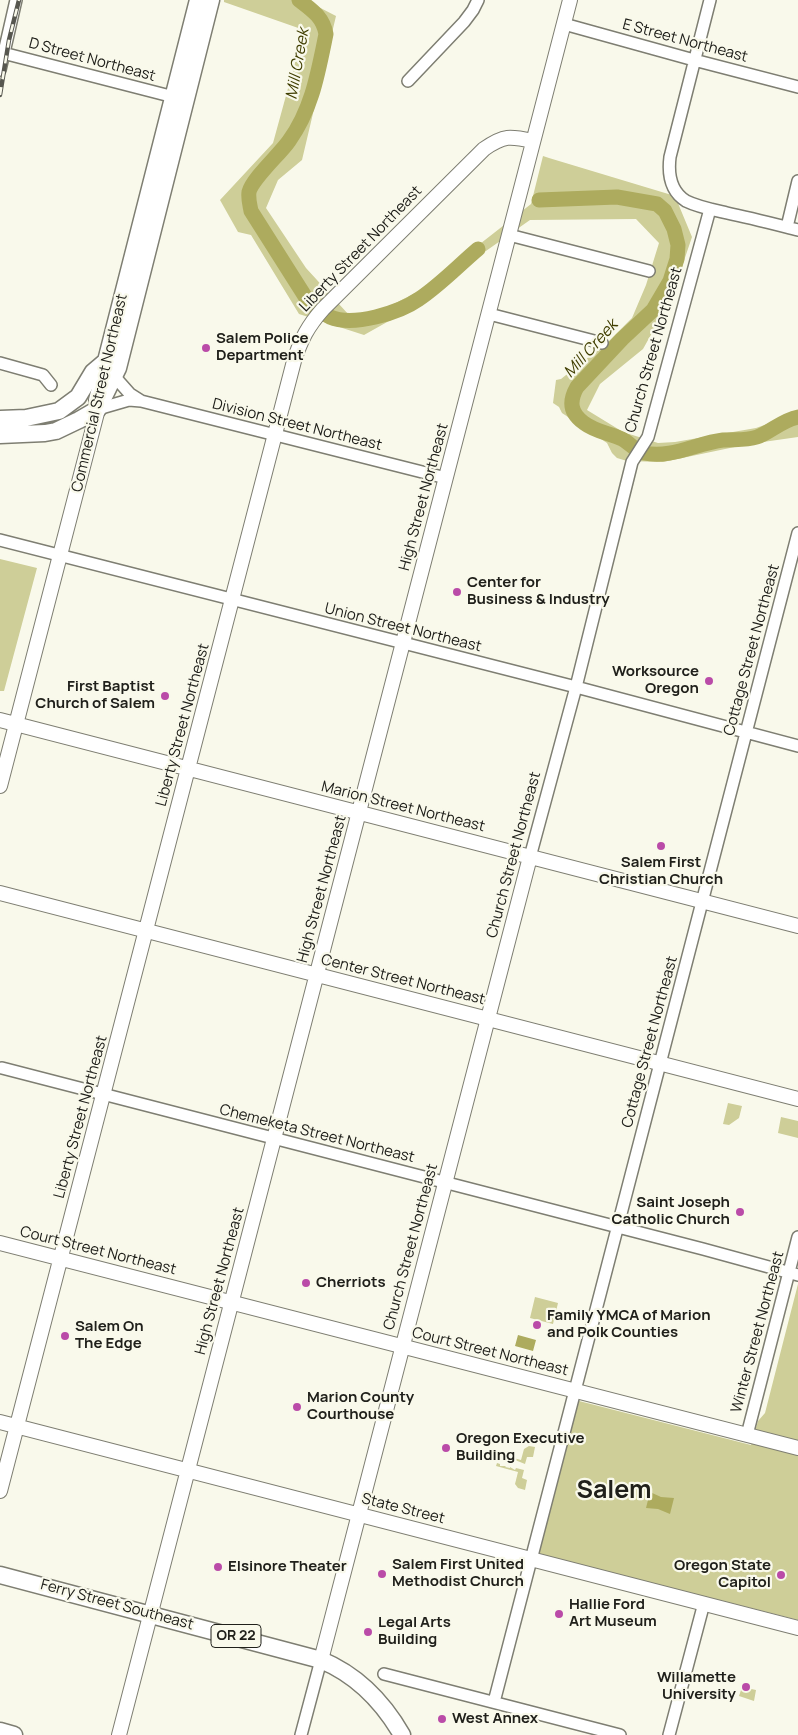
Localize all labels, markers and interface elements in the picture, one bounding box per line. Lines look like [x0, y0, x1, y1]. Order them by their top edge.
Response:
street label: E Street Northeast [620, 16, 750, 66]
water label: Mill Creek [282, 27, 314, 101]
street label: D Street Northeast [27, 34, 157, 86]
street label: Liberty Street Northeast [296, 182, 426, 316]
street label: Church Street Northeast [622, 265, 686, 435]
street label: Commercial Street Northeast [68, 292, 132, 494]
water label: Mill Creek [560, 316, 622, 382]
place label: Salem Police Department [216, 330, 309, 365]
marker: Salem Police Department [200, 342, 212, 354]
street label: Division Street Northeast [210, 395, 384, 455]
street label: High Street Northeast [396, 421, 452, 573]
street label: Cottage Street Northeast [720, 562, 784, 738]
place label: Center for Business & Industry [467, 574, 610, 609]
marker: Center for Business & Industry [451, 586, 463, 598]
street label: Union Street Northeast [323, 600, 483, 656]
street label: Liberty Street Northeast [153, 641, 213, 809]
place label: Worksource Oregon [612, 663, 699, 698]
marker: Worksource Oregon [703, 675, 715, 687]
place label: First Baptist Church of Salem [35, 678, 155, 713]
marker: First Baptist Church of Salem [159, 690, 171, 702]
street label: Church Street Northeast [483, 770, 545, 940]
street label: Marion Street Northeast [319, 778, 487, 836]
street label: High Street Northeast [294, 813, 350, 965]
marker: Salem First Christian Church [655, 840, 667, 852]
place label: Salem First Christian Church [599, 854, 723, 889]
street label: Center Street Northeast [319, 951, 487, 1009]
street label: Cottage Street Northeast [618, 954, 682, 1130]
street label: Liberty Street Northeast [51, 1033, 111, 1201]
street label: Chemeketa Street Northeast [218, 1101, 416, 1167]
street label: Church Street Northeast [380, 1162, 442, 1332]
place label: Saint Joseph Catholic Church [611, 1194, 730, 1229]
street label: High Street Northeast [192, 1205, 248, 1357]
marker: Saint Joseph Catholic Church [734, 1206, 746, 1218]
street label: Court Street Northeast [18, 1223, 178, 1279]
street label: Winter Street Northeast [728, 1249, 788, 1415]
place label: Cherriots [316, 1274, 386, 1292]
marker: Cherriots [300, 1277, 312, 1289]
place label: Family YMCA of Marion and Polk Counties [547, 1307, 711, 1342]
place label: Salem On The Edge [75, 1318, 144, 1353]
marker: Family YMCA of Marion and Polk Counties [531, 1319, 543, 1331]
street label: Court Street Northeast [410, 1324, 570, 1380]
marker: Salem On The Edge [59, 1330, 71, 1342]
place label: Marion County Courthouse [307, 1389, 414, 1424]
marker: Marion County Courthouse [291, 1401, 303, 1413]
place label: Oregon Executive Building [456, 1430, 585, 1465]
marker: Oregon Executive Building [440, 1442, 452, 1454]
district label: Salem [577, 1476, 651, 1506]
street label: State Street [360, 1490, 446, 1528]
place label: Salem First United Methodist Church [392, 1556, 524, 1591]
place label: Oregon State Capitol [674, 1557, 771, 1592]
place label: Elsinore Theater [228, 1558, 347, 1576]
marker: Elsinore Theater [212, 1561, 224, 1573]
marker: Salem First United Methodist Church [376, 1568, 388, 1580]
marker: Oregon State Capitol [775, 1569, 787, 1581]
street label: Ferry Street Southeast [39, 1576, 195, 1634]
place label: Hallie Ford Art Museum [569, 1596, 657, 1631]
marker: Hallie Ford Art Museum [553, 1608, 565, 1620]
place label: Legal Arts Building [378, 1614, 451, 1649]
road number: OR 22 [211, 1624, 261, 1648]
marker: Legal Arts Building [362, 1626, 374, 1638]
place label: Willamette University [657, 1669, 736, 1704]
marker: Willamette University [740, 1681, 752, 1693]
place label: West Annex [452, 1710, 538, 1728]
marker: West Annex [436, 1713, 448, 1725]

